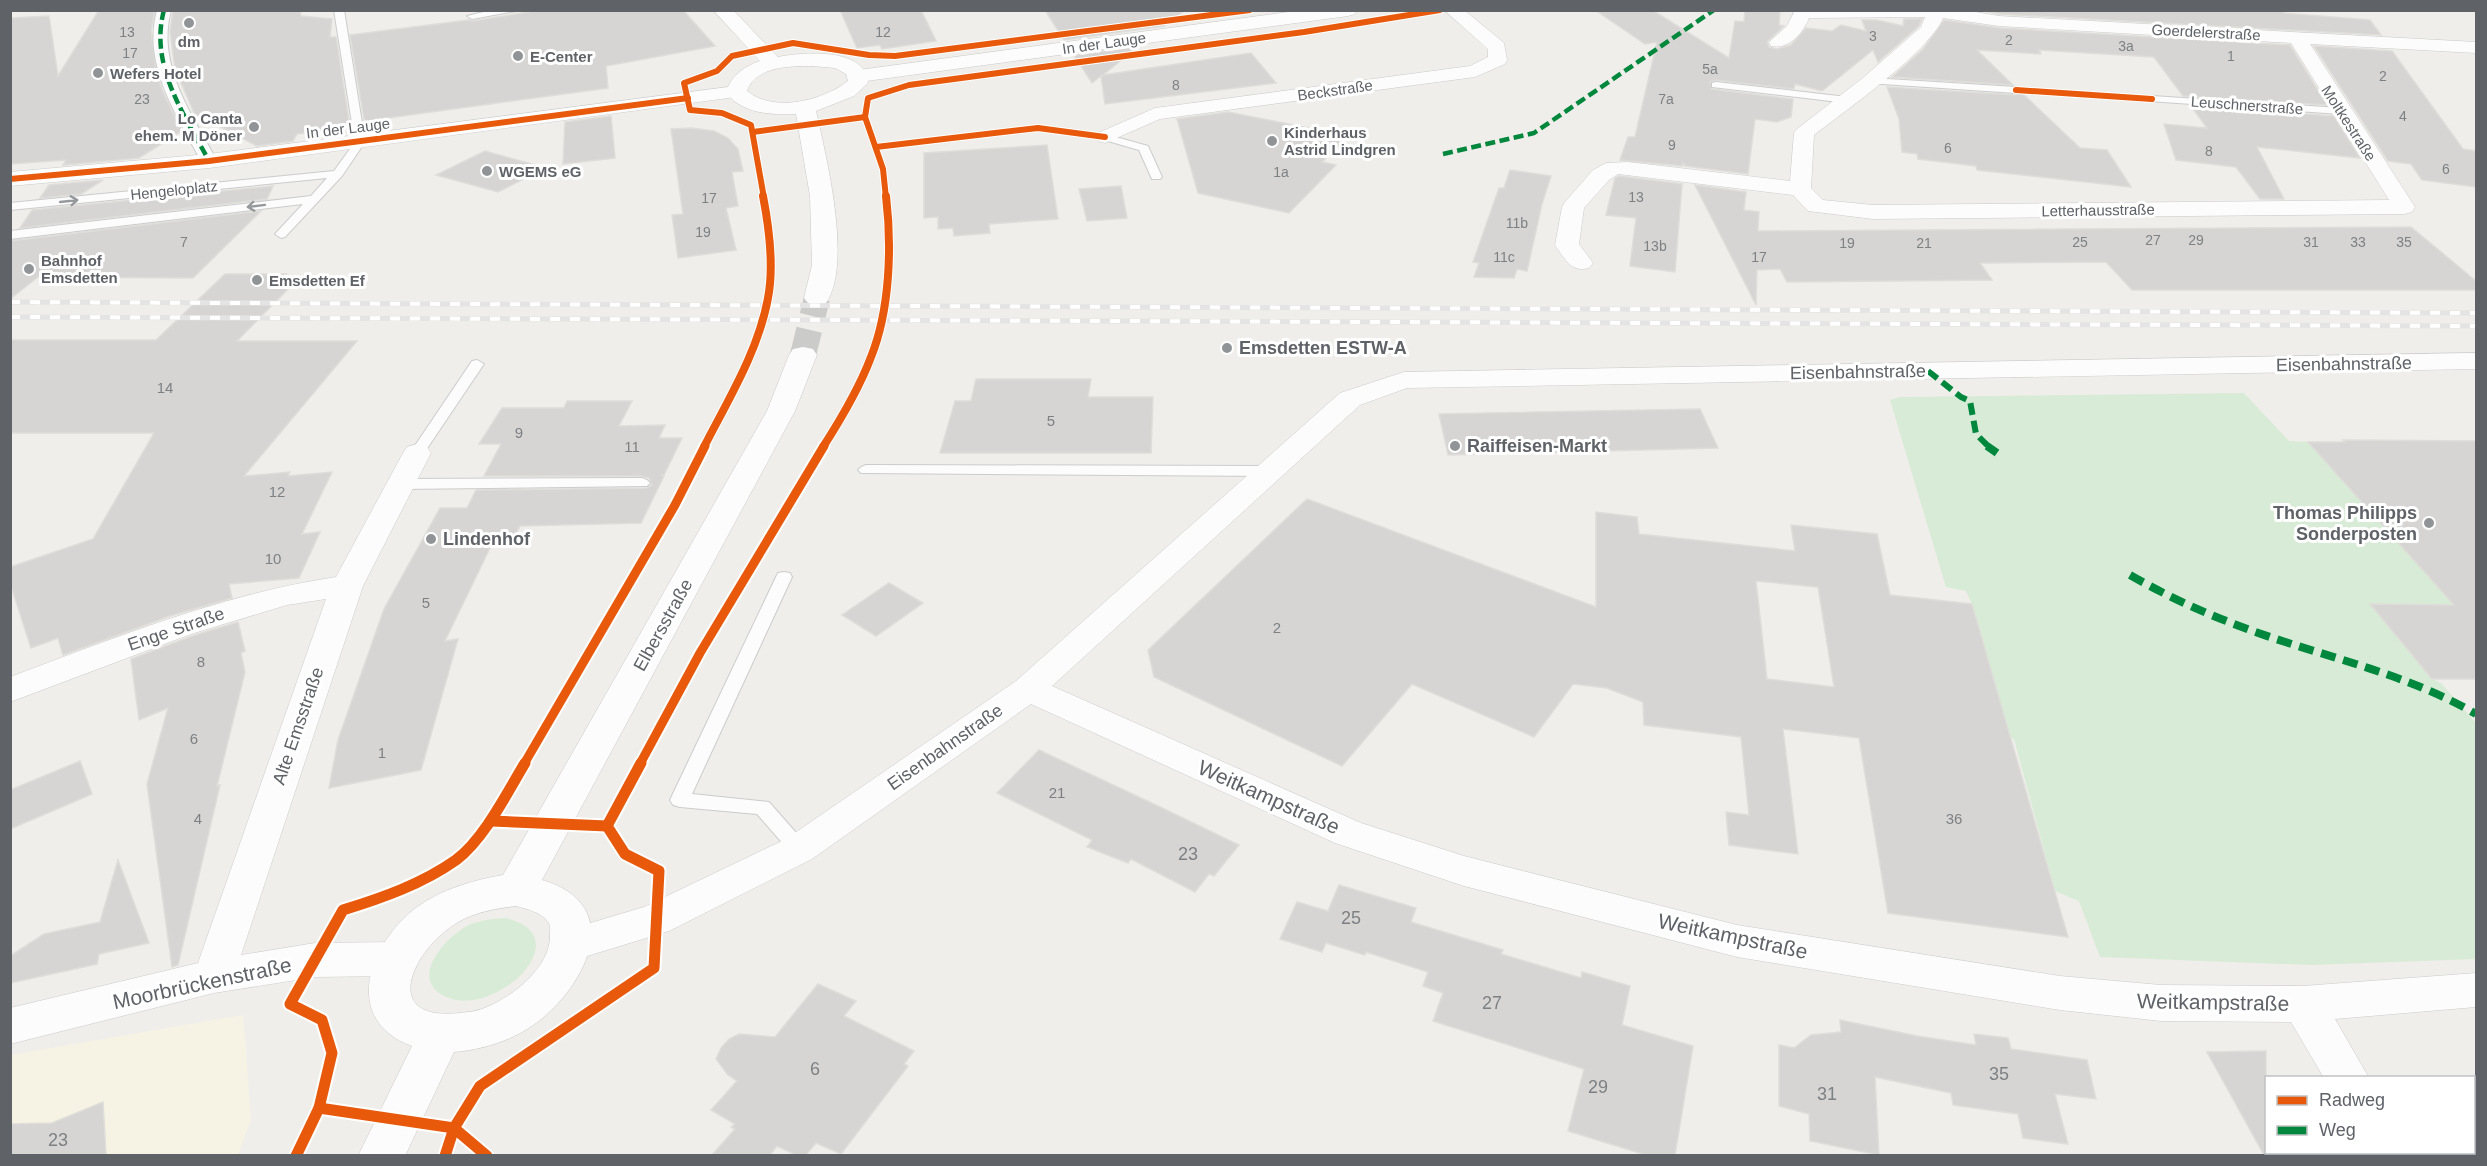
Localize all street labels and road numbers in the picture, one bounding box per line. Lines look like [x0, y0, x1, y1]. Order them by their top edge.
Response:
street label: Goerdelerstraße [2151, 21, 2261, 43]
street label: In der Lauge [1061, 29, 1147, 57]
street label: Beckstraße [1296, 76, 1374, 104]
street label: Moltkestraße [2318, 82, 2380, 164]
street label: Leuschnerstraße [2190, 93, 2304, 117]
street label: In der Lauge [305, 114, 391, 142]
street label: Hengeloplatz [130, 177, 218, 203]
street label: Letterhausstraße [2041, 201, 2155, 219]
street label: Eisenbahnstraße [2276, 353, 2412, 375]
street label: Eisenbahnstraße [1790, 361, 1926, 383]
street label: Elbersstraße [630, 576, 696, 674]
street label: Enge Straße [125, 603, 227, 655]
street label: Alte Emsstraße [269, 665, 327, 787]
street label: Eisenbahnstraße [884, 700, 1006, 794]
street label: Weitkampstraße [1195, 755, 1343, 839]
street label: Weitkampstraße [1656, 909, 1810, 963]
street label: Moorbrückenstraße [111, 953, 293, 1013]
street label: Weitkampstraße [2137, 989, 2289, 1015]

